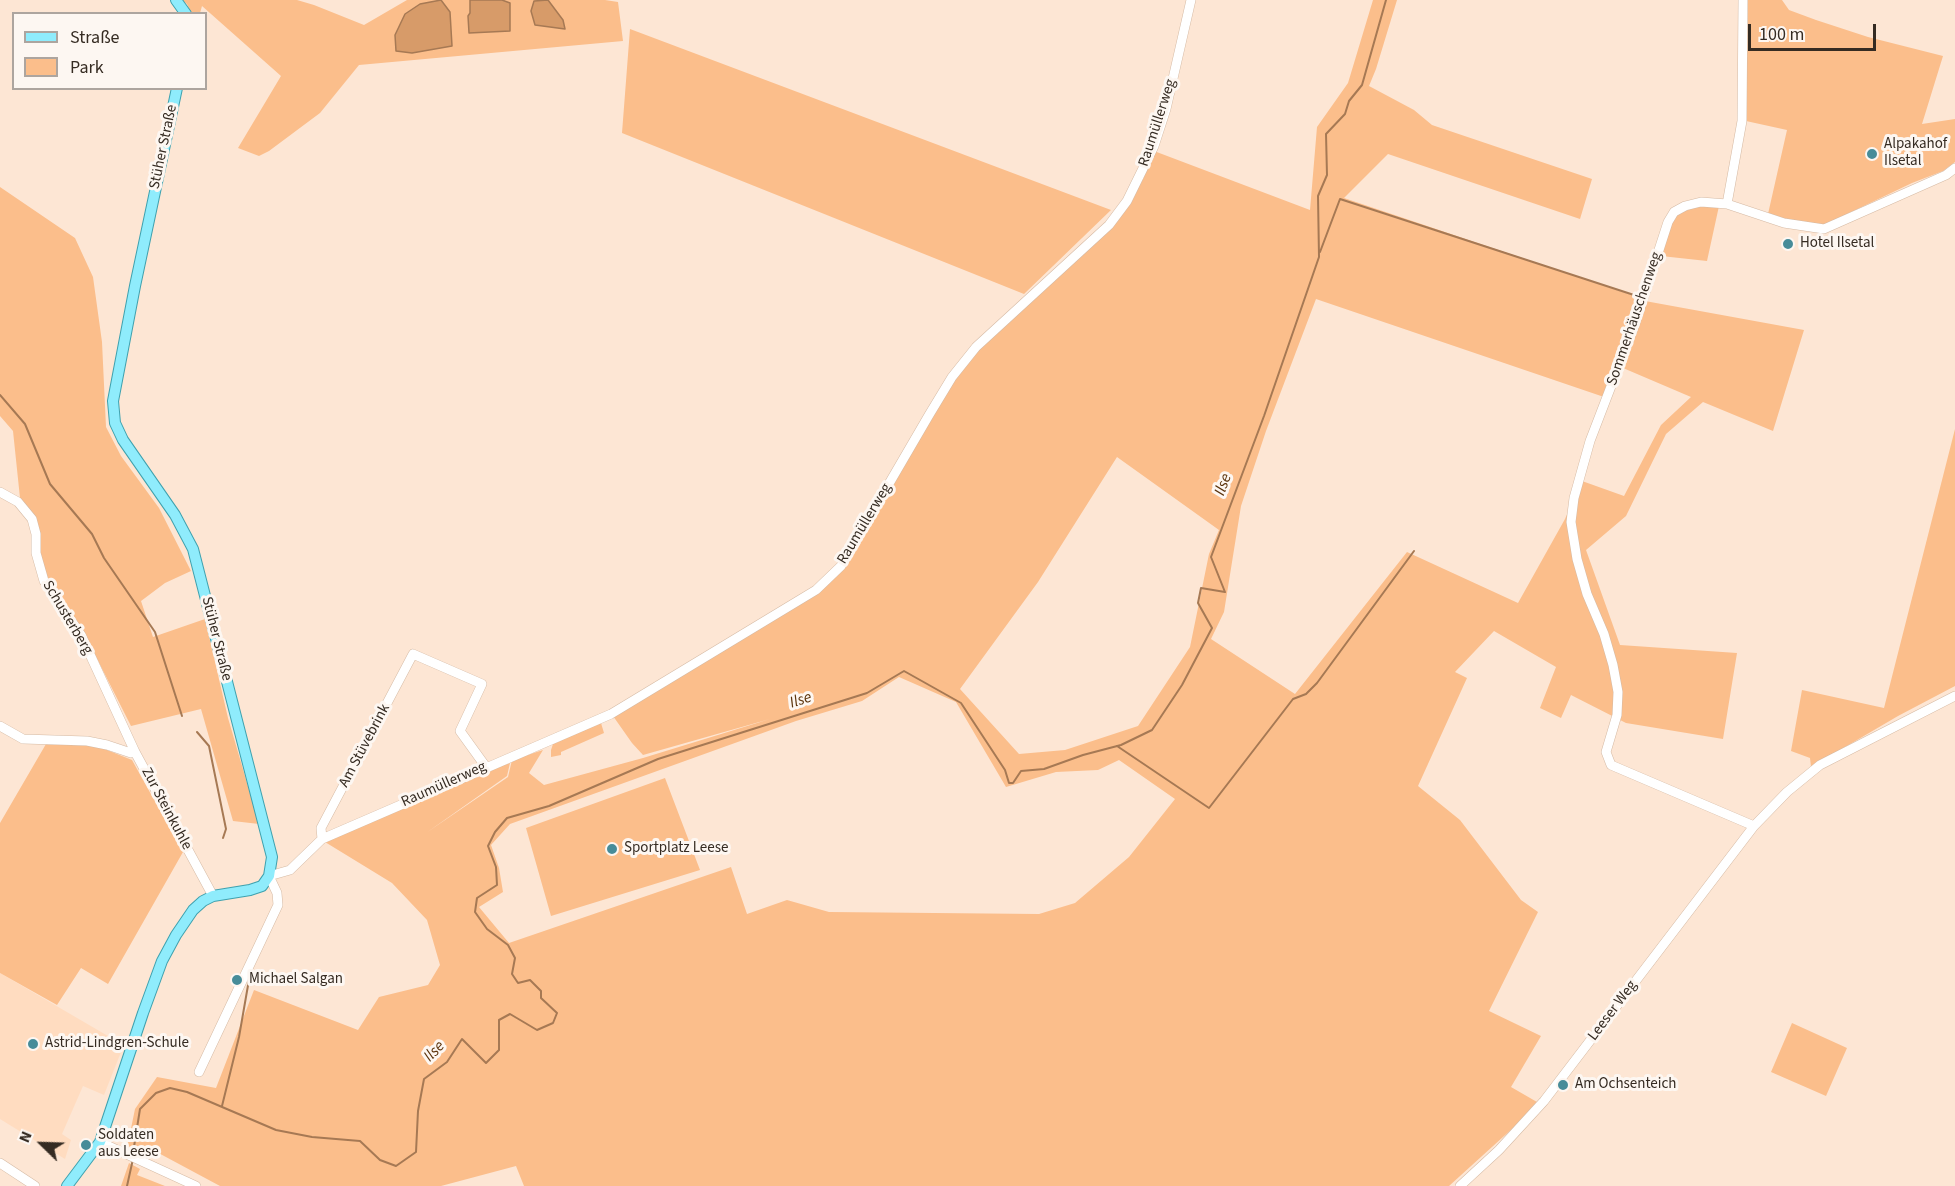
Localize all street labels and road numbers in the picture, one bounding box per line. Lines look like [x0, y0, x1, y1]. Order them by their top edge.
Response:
street label: Raumüllerweg [1135, 77, 1181, 169]
street label: Stüher Straße [146, 103, 182, 191]
street label: Sommerhäuschenweg [1604, 250, 1666, 388]
street label: Raumüllerweg [834, 480, 896, 568]
street label: Schusterberg [38, 578, 96, 658]
street label: Stüher Straße [197, 595, 235, 683]
street label: Am Stüvebrink [336, 701, 394, 791]
street label: Raumüllerweg [399, 758, 489, 812]
street label: Zur Steinkuhle [137, 765, 195, 853]
street label: Leeser Weg [1585, 977, 1641, 1045]

